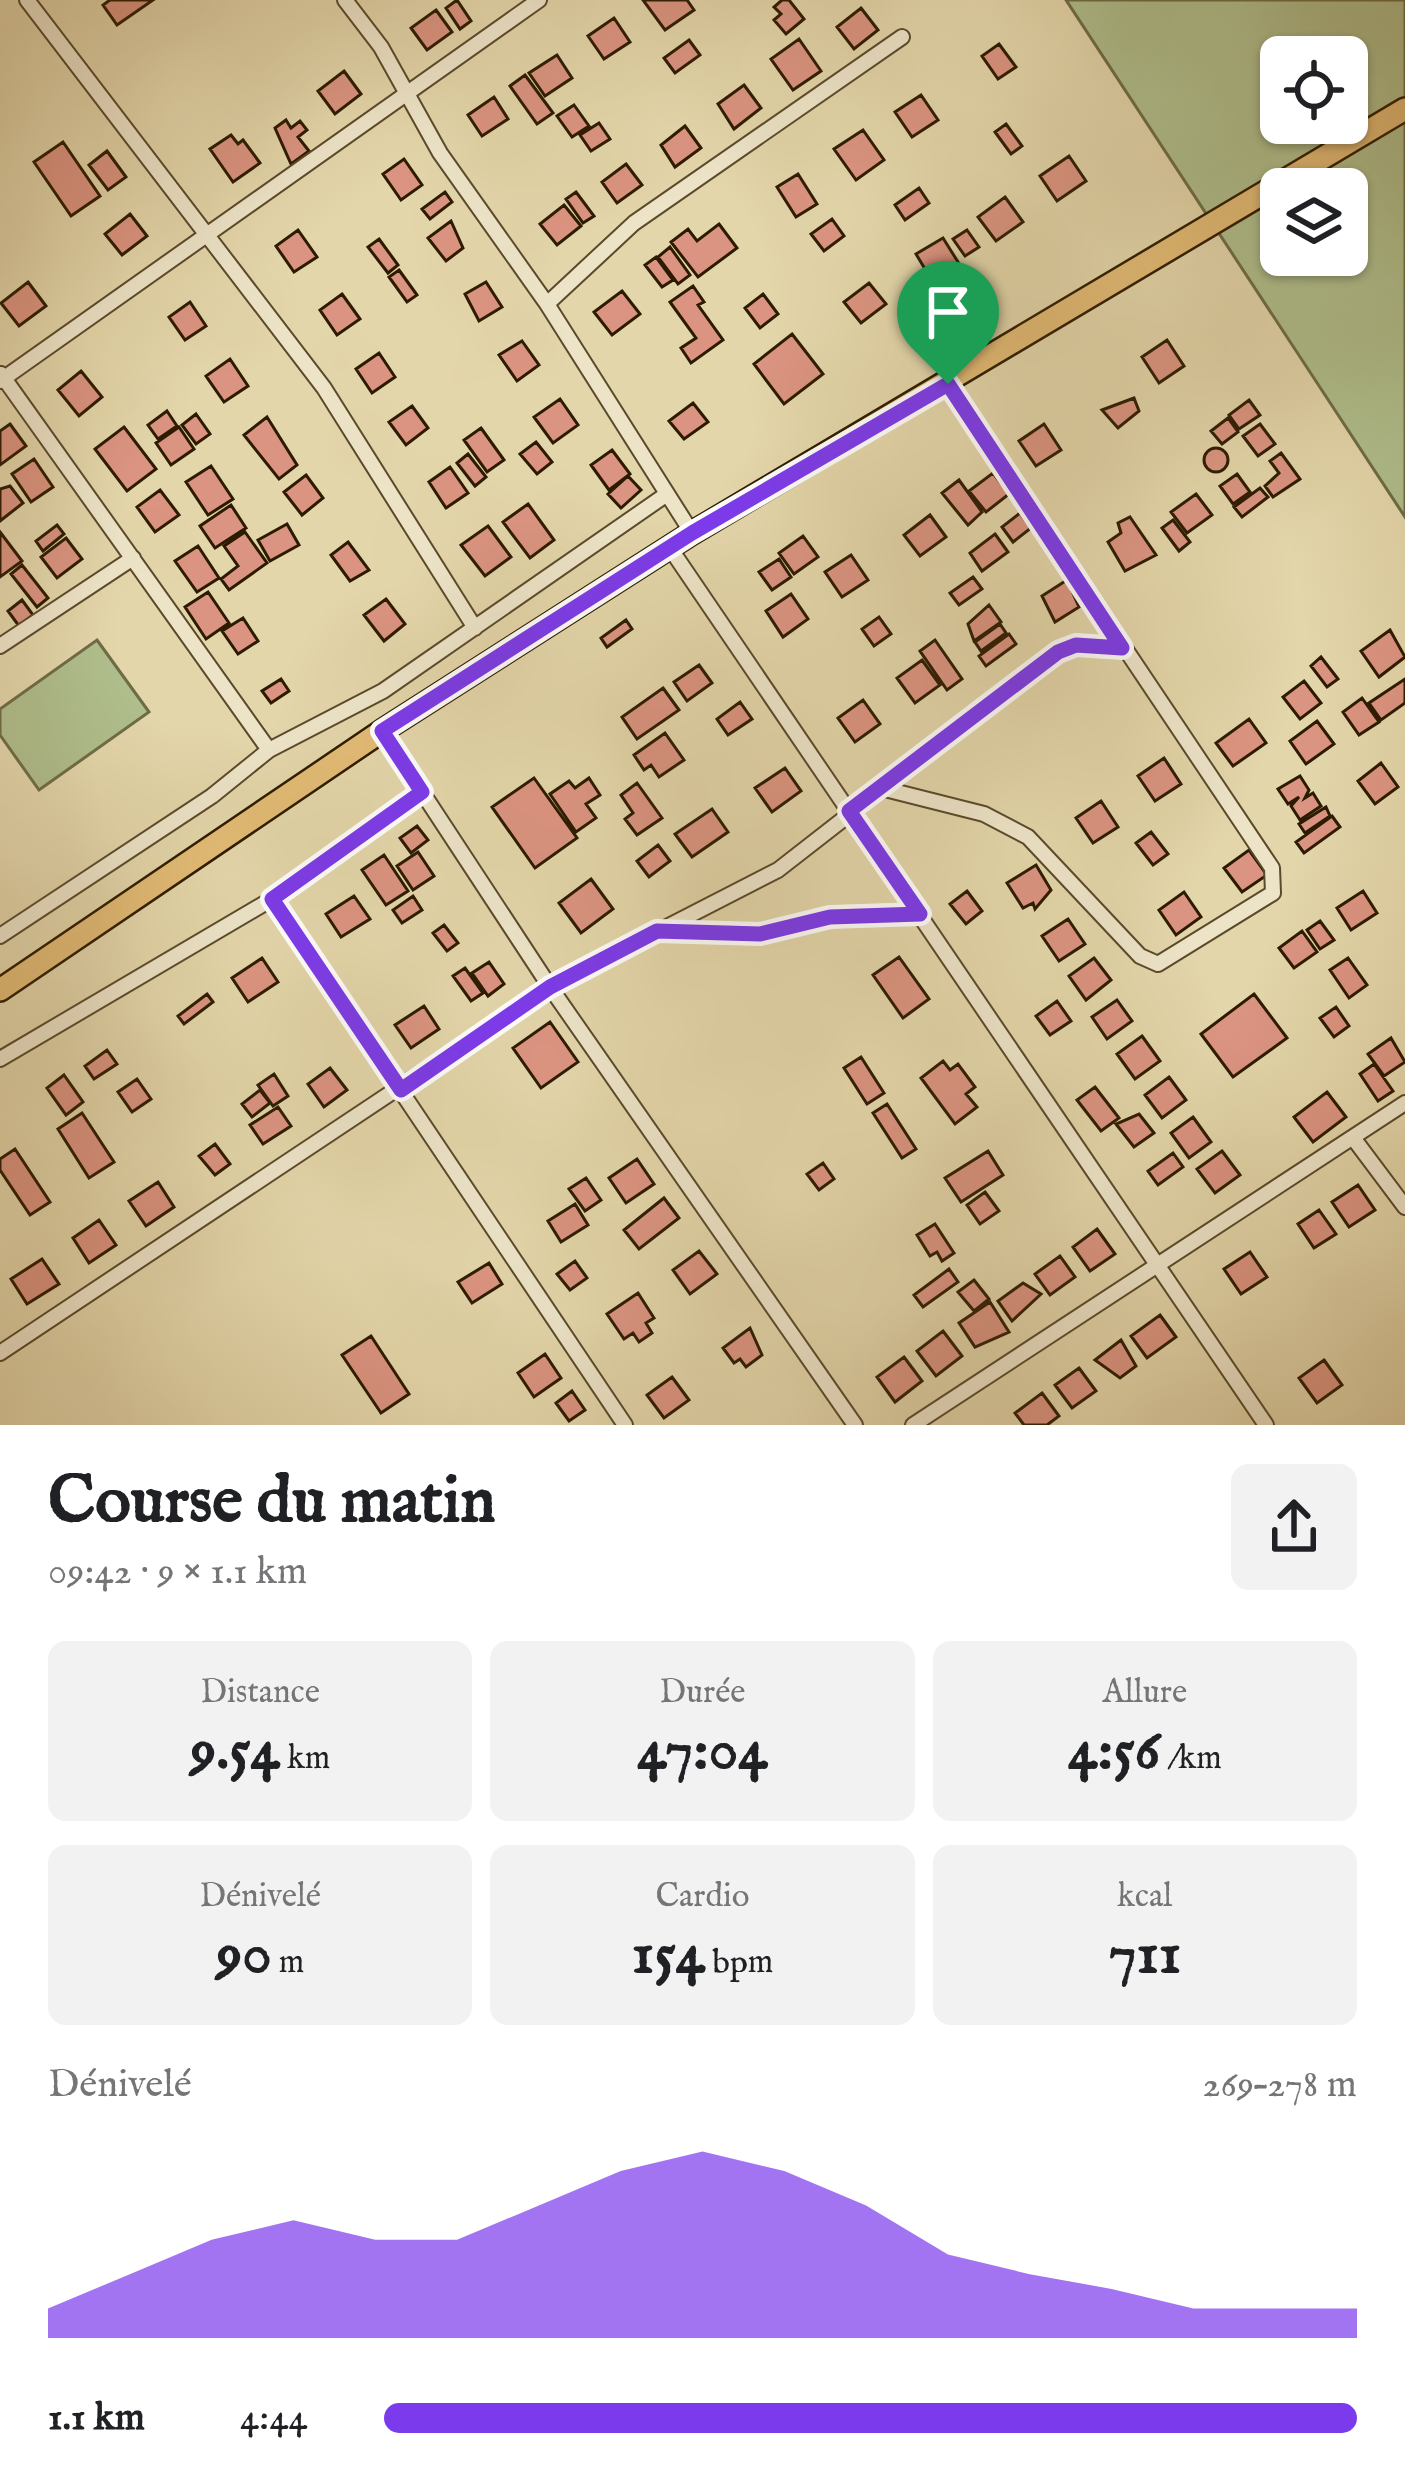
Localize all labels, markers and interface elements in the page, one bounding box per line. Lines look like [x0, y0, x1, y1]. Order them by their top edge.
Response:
map controls [1260, 36, 1368, 276]
button: locate [1260, 36, 1368, 144]
button: layers [1260, 168, 1368, 276]
pin [897, 261, 999, 384]
icon: arrive [915, 279, 981, 345]
text: Course du matin [48, 1461, 496, 1545]
button: share [1231, 1464, 1357, 1590]
text: 09:42 · 9 × 1.1 km [48, 1548, 307, 1597]
text: Distance [200, 1672, 320, 1714]
text: Durée [659, 1672, 746, 1714]
text: Allure [1103, 1672, 1187, 1714]
text: 9.54 [190, 1714, 280, 1790]
text: 47:04 [637, 1714, 768, 1790]
text: 4:56 [1068, 1714, 1160, 1790]
text: km [280, 1738, 330, 1780]
text: /km [1160, 1738, 1222, 1780]
text: Dénivelé [199, 1876, 321, 1918]
text: Cardio [655, 1876, 750, 1918]
text: kcal [1117, 1876, 1172, 1918]
text: 90 [216, 1918, 272, 1994]
text: 154 [632, 1918, 705, 1994]
text: 711 [1108, 1918, 1181, 1994]
text: m [272, 1942, 304, 1984]
text: bpm [705, 1942, 773, 1984]
text: Dénivelé [48, 2061, 192, 2110]
text: 269–278 m [1202, 2061, 1357, 2110]
text: 1.1 km [48, 2394, 145, 2443]
text: 4:44 [240, 2394, 308, 2443]

